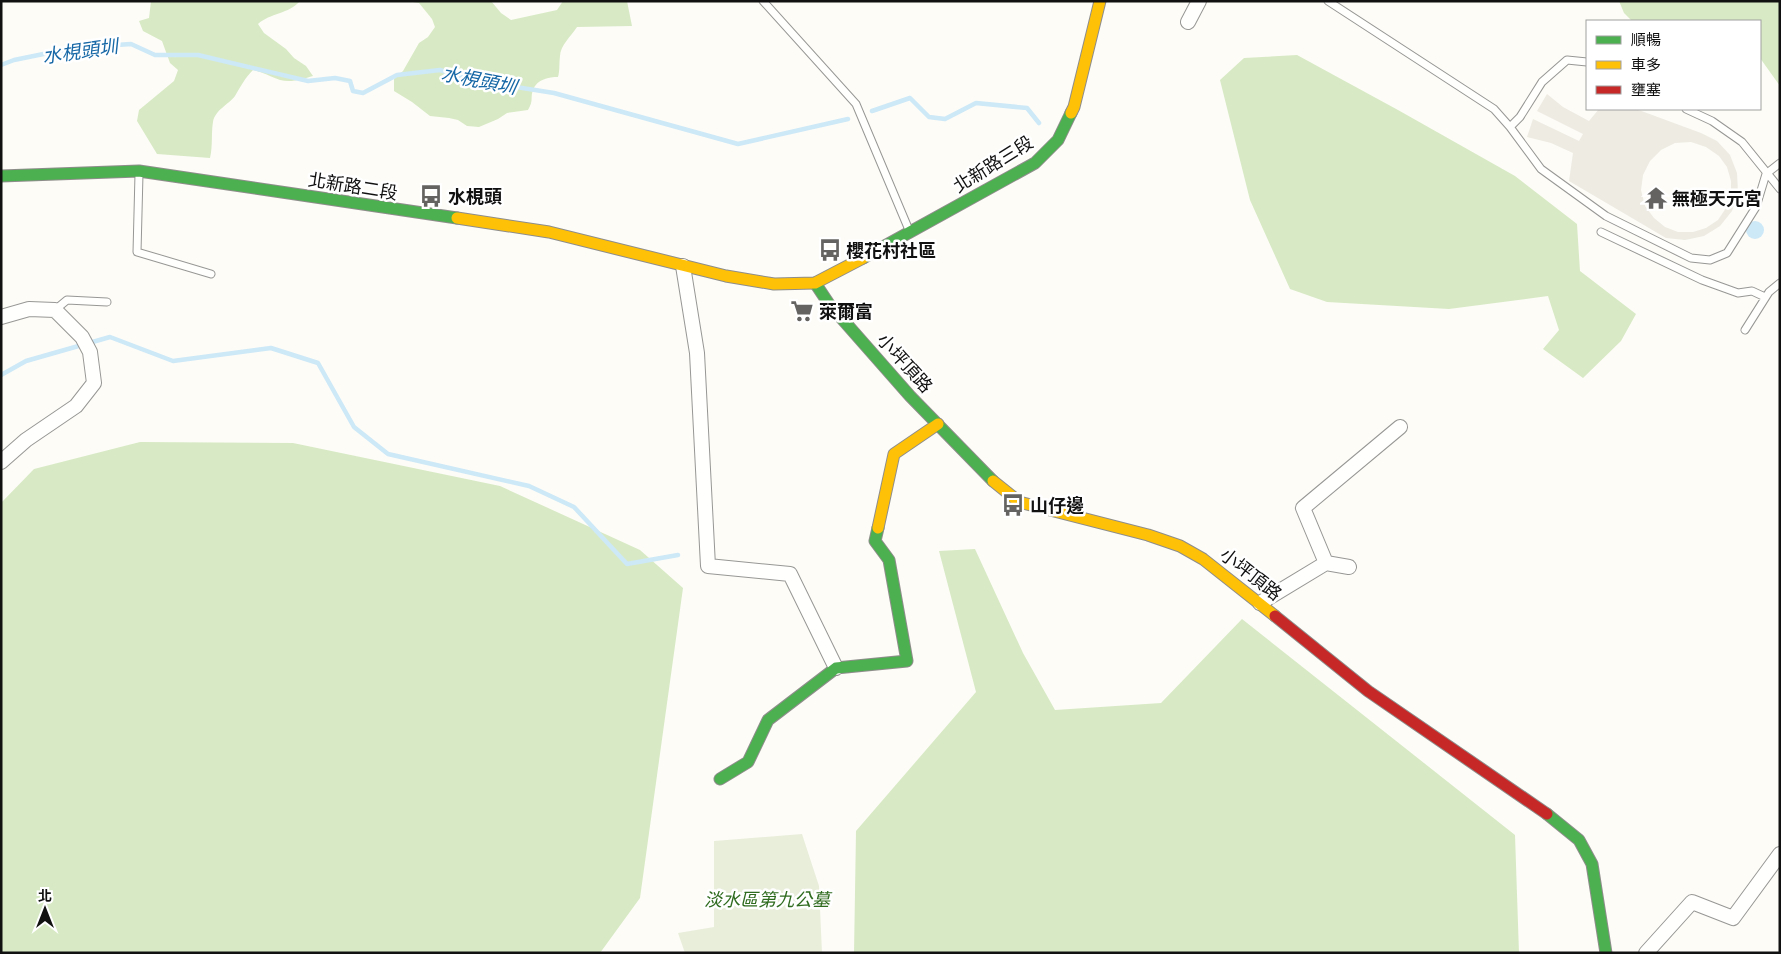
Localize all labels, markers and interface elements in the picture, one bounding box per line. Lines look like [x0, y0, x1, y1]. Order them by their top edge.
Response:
legend [1586, 20, 1761, 110]
text: 順暢 [1631, 29, 1661, 50]
water label: 水梘頭圳 [41, 32, 122, 69]
text: 車多 [1631, 54, 1661, 75]
water label: 水梘頭圳 [439, 60, 522, 101]
text: 壅塞 [1631, 79, 1661, 100]
street label: 北新路三段 [948, 130, 1038, 198]
street label: 北新路二段 [307, 167, 399, 205]
bus stop icon: 水梘頭 [418, 183, 444, 209]
place label: 水梘頭 [448, 184, 502, 209]
temple icon: 無極天元宮 [1643, 185, 1669, 211]
place label: 無極天元宮 [1672, 186, 1762, 211]
bus stop icon: 櫻花村社區 [817, 237, 843, 263]
place label: 櫻花村社區 [846, 238, 936, 263]
supermarket icon: 萊爾富 [789, 298, 815, 324]
place label: 萊爾富 [819, 299, 873, 324]
street label: 小坪頂路 [872, 328, 938, 398]
bus stop icon: 山仔邊 [1000, 492, 1026, 518]
place label: 山仔邊 [1030, 493, 1084, 518]
street label: 小坪頂路 [1215, 542, 1287, 606]
north arrow [20, 884, 70, 934]
text: 北 [38, 886, 52, 906]
park label: 淡水區第九公墓 [704, 887, 833, 912]

